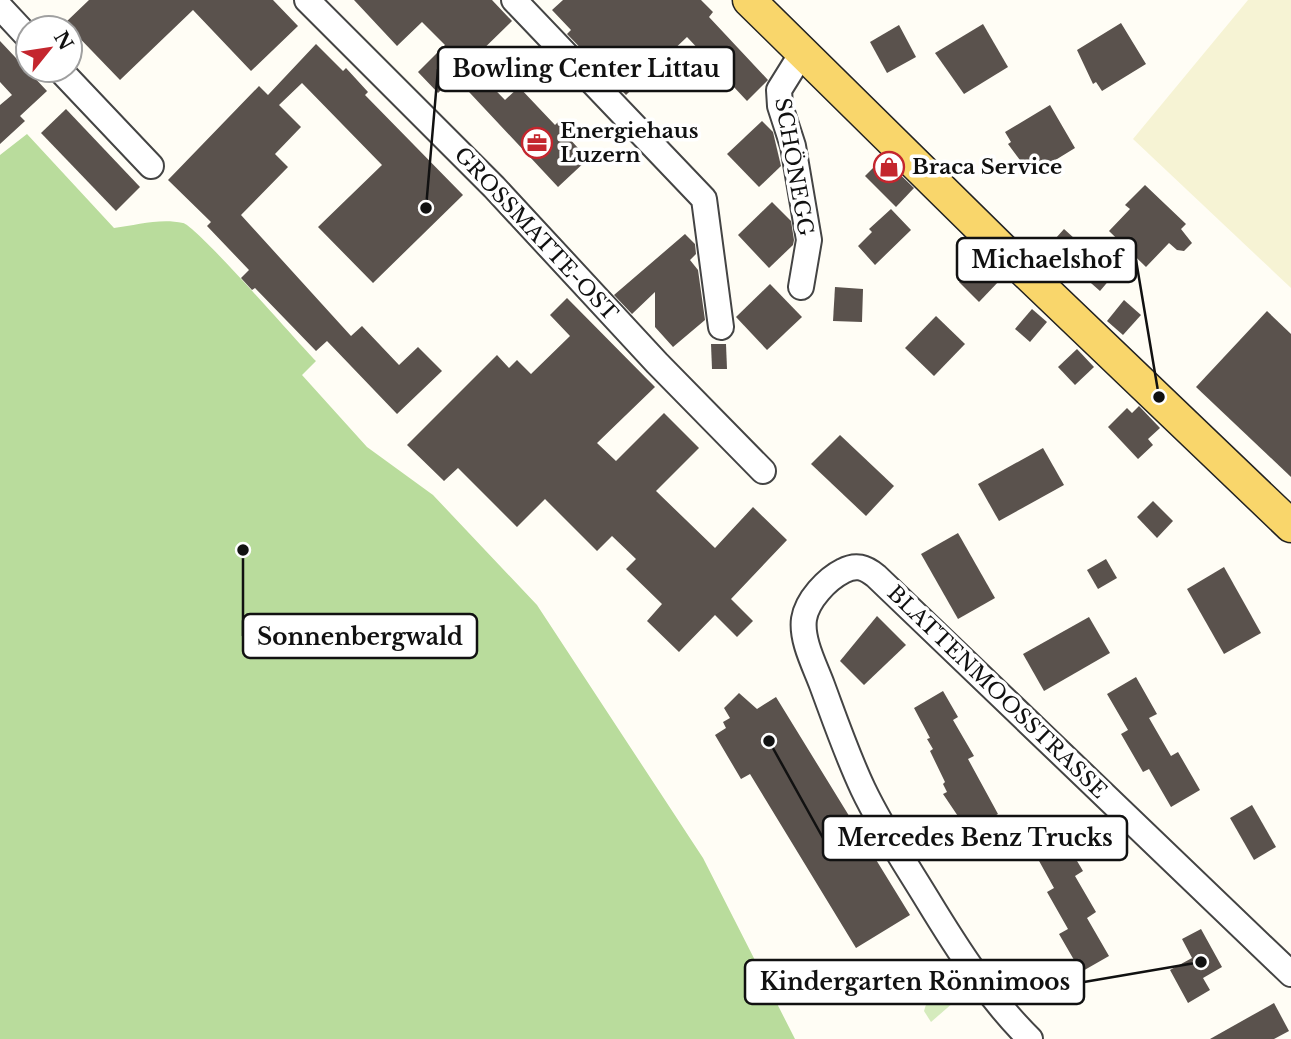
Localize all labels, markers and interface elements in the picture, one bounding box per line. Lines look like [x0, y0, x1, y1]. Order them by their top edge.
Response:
north arrow [14, 14, 84, 84]
text: N [49, 27, 78, 54]
callout: Bowling Center Littau [438, 47, 734, 91]
text: Bowling Center Littau [452, 55, 721, 83]
street label: SCHÖNEGG [769, 96, 819, 238]
place label: Energiehaus Luzern [560, 118, 699, 168]
office icon: Energiehaus Luzern [520, 126, 554, 160]
street label: GROSSMATTE-OST [449, 142, 623, 326]
shop icon: Braca Service [872, 150, 906, 184]
place label: Braca Service [912, 154, 1062, 180]
callout: Michaelshof [957, 238, 1136, 282]
text: Michaelshof [971, 246, 1125, 274]
street label: BLATTENMOOSSTRASSE [882, 580, 1112, 804]
callout: Sonnenbergwald [243, 614, 477, 658]
text: Sonnenbergwald [257, 623, 463, 651]
callout: Mercedes Benz Trucks [823, 816, 1127, 860]
text: Mercedes Benz Trucks [837, 824, 1113, 852]
callout: Kindergarten Rönnimoos [745, 960, 1084, 1004]
text: Kindergarten Rönnimoos [760, 968, 1070, 996]

